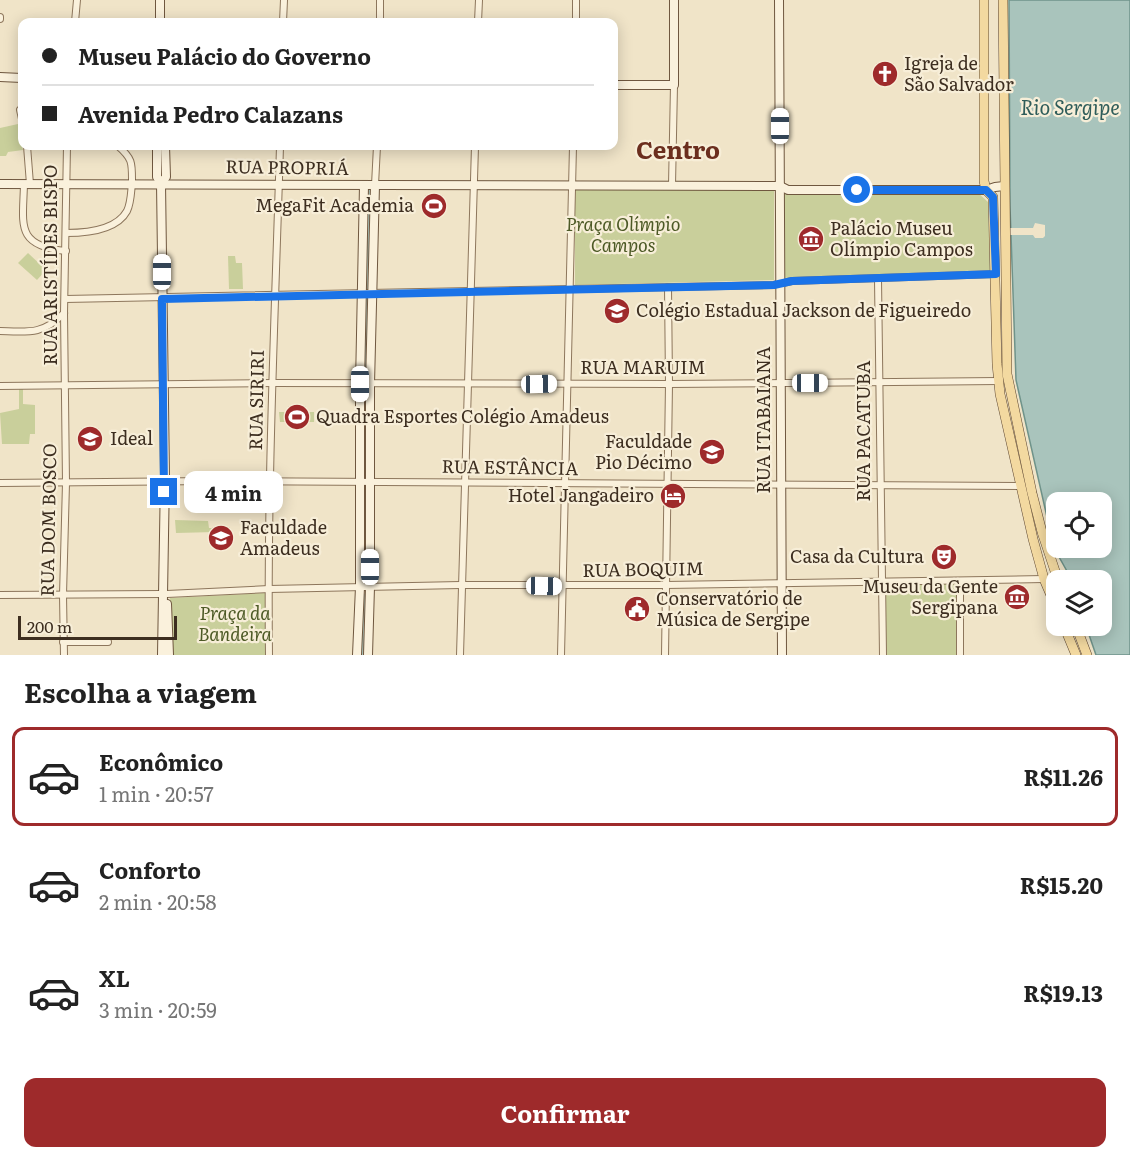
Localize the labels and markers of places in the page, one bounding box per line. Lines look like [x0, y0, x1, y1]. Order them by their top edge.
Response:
place label: Igreja de São Salvador [904, 49, 1014, 97]
church icon: Igreja de São Salvador [870, 59, 900, 89]
place label: MegaFit Academia [255, 191, 414, 218]
sports icon: MegaFit Academia [419, 191, 449, 221]
place label: Palácio Museu Olímpio Campos [830, 214, 973, 262]
museum icon: Palácio Museu Olímpio Campos [796, 224, 826, 254]
school or university icon: Colégio Estadual Jackson de Figueiredo [602, 296, 632, 326]
place label: Colégio Estadual Jackson de Figueiredo [636, 296, 971, 323]
sports icon: Quadra Esportes Colégio Amadeus [282, 402, 312, 432]
place label: Quadra Esportes Colégio Amadeus [316, 402, 609, 429]
school or university icon: Ideal [75, 424, 105, 454]
place label: Ideal [110, 424, 153, 451]
place label: Faculdade Pio Décimo [595, 427, 692, 475]
school or university icon: Faculdade Pio Décimo [697, 437, 727, 467]
place label: Hotel Jangadeiro [508, 481, 654, 508]
hotel icon: Hotel Jangadeiro [658, 481, 688, 511]
place label: Faculdade Amadeus [240, 513, 327, 561]
school or university icon: Faculdade Amadeus [206, 523, 236, 553]
place label: Casa da Cultura [790, 542, 924, 569]
theatre icon: Casa da Cultura [929, 542, 959, 572]
place label: Museu da Gente Sergipana [862, 572, 998, 620]
museum icon: Museu da Gente Sergipana [1002, 582, 1032, 612]
place label: Conservatório de Música de Sergipe [656, 584, 810, 632]
public building icon: Conservatório de Música de Sergipe [622, 594, 652, 624]

